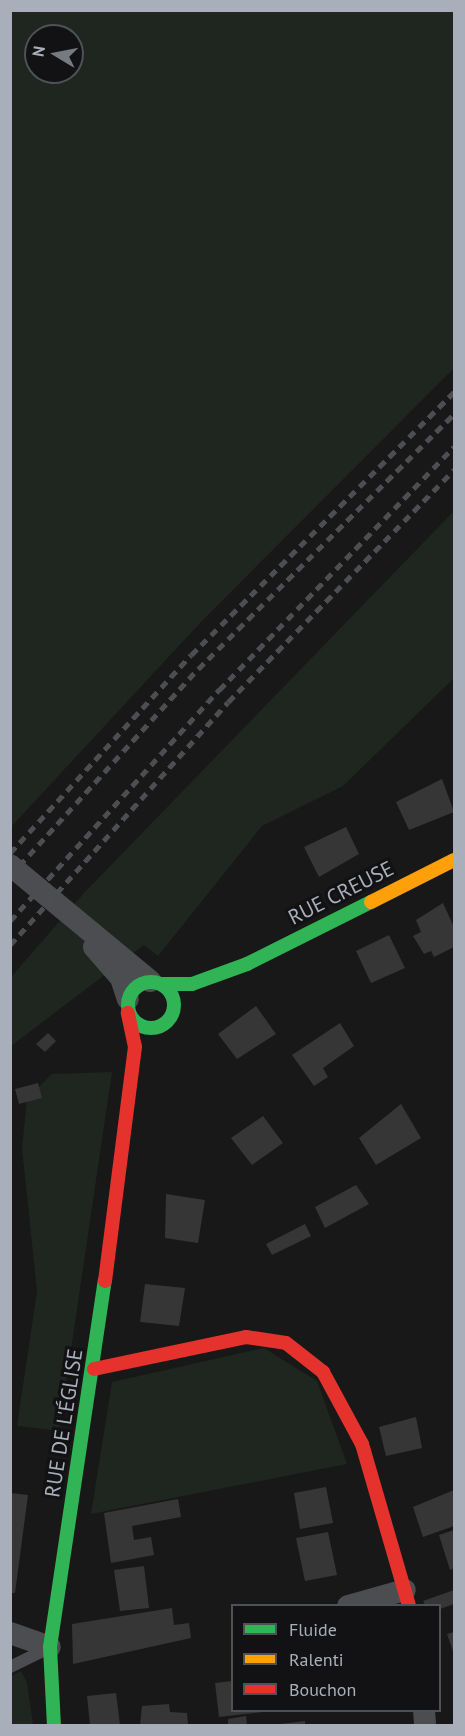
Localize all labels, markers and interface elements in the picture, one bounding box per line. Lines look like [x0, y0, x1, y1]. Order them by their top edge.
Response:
north arrow [24, 24, 84, 84]
text: N [27, 44, 49, 58]
street label: RUE CREUSE [284, 856, 398, 930]
street label: RUE DE L'ÉGLISE [40, 1347, 88, 1499]
legend [231, 1604, 441, 1712]
text: Fluide [289, 1618, 337, 1641]
text: Ralenti [289, 1648, 344, 1671]
text: Bouchon [289, 1678, 356, 1701]

